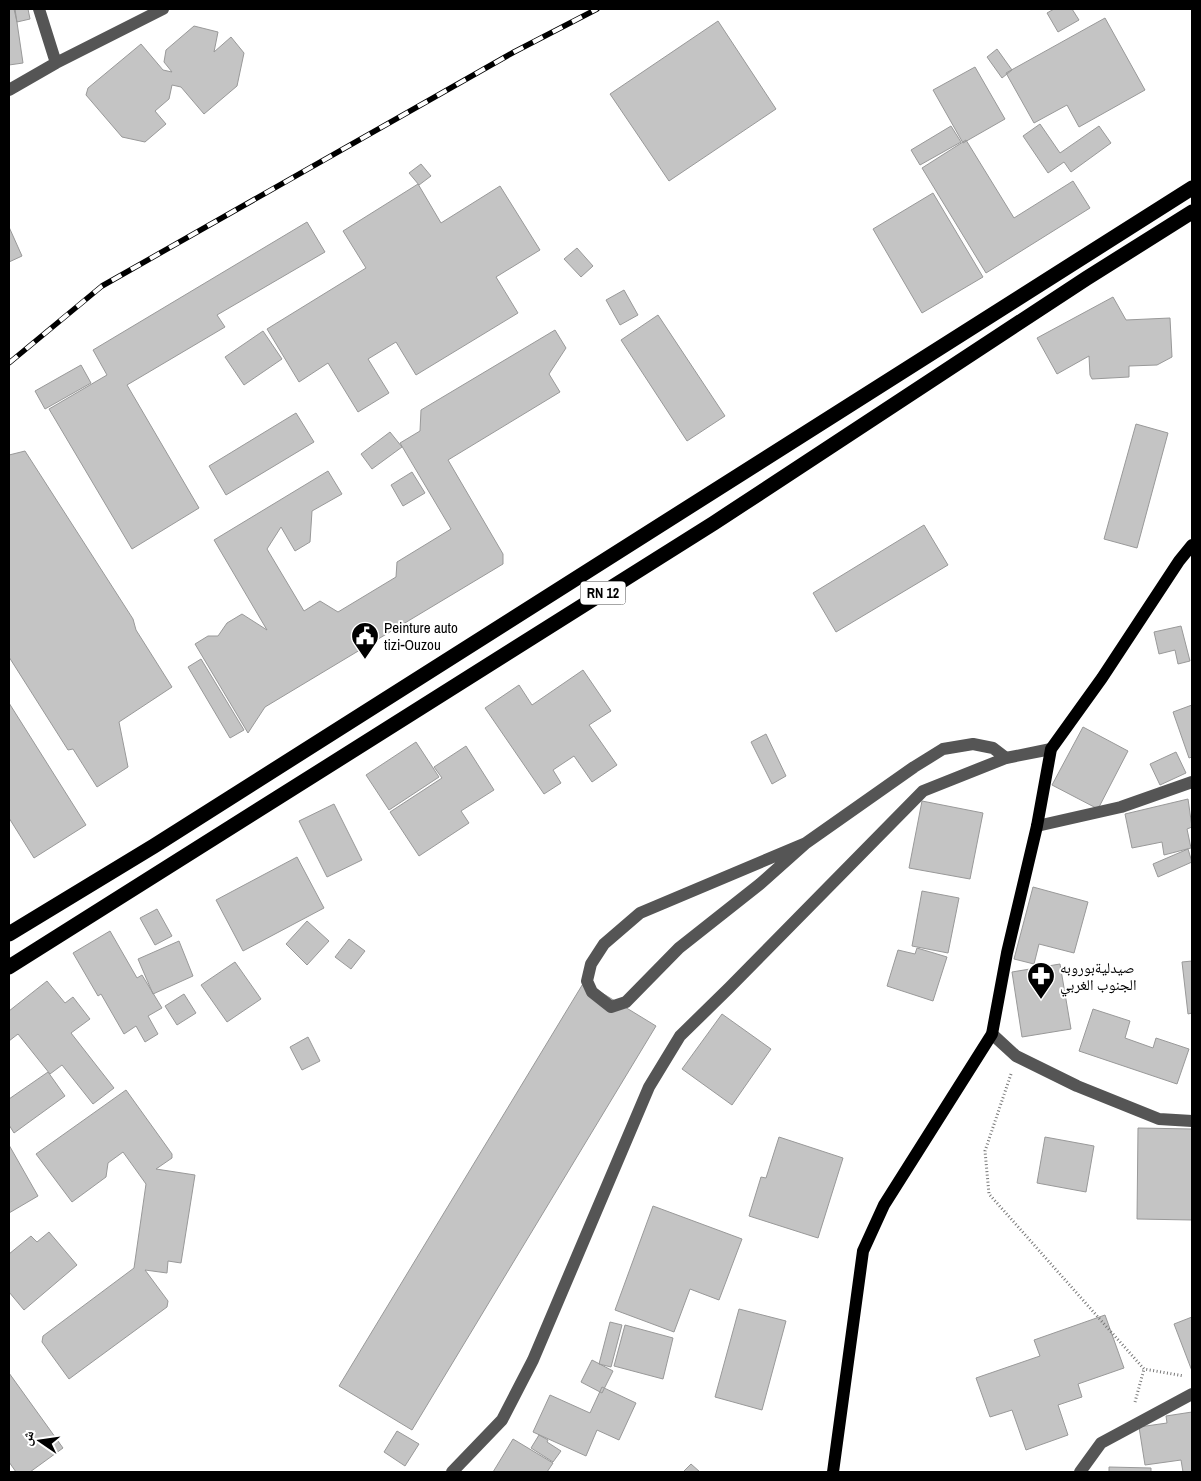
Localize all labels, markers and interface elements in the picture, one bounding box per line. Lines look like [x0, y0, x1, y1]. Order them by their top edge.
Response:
road number: RN 12 [580, 582, 626, 604]
place label: Peinture auto tizi-Ouzou [384, 617, 458, 655]
public building icon: Peinture auto tizi-Ouzou [350, 621, 380, 660]
place label: صيدليةبوروبه الجنوب الغربي [1060, 957, 1137, 996]
pharmacy icon: صيدليةبوروبه الجنوب الغربي [1026, 961, 1056, 1000]
north arrow [15, 1416, 65, 1466]
text: ش [17, 1429, 38, 1447]

